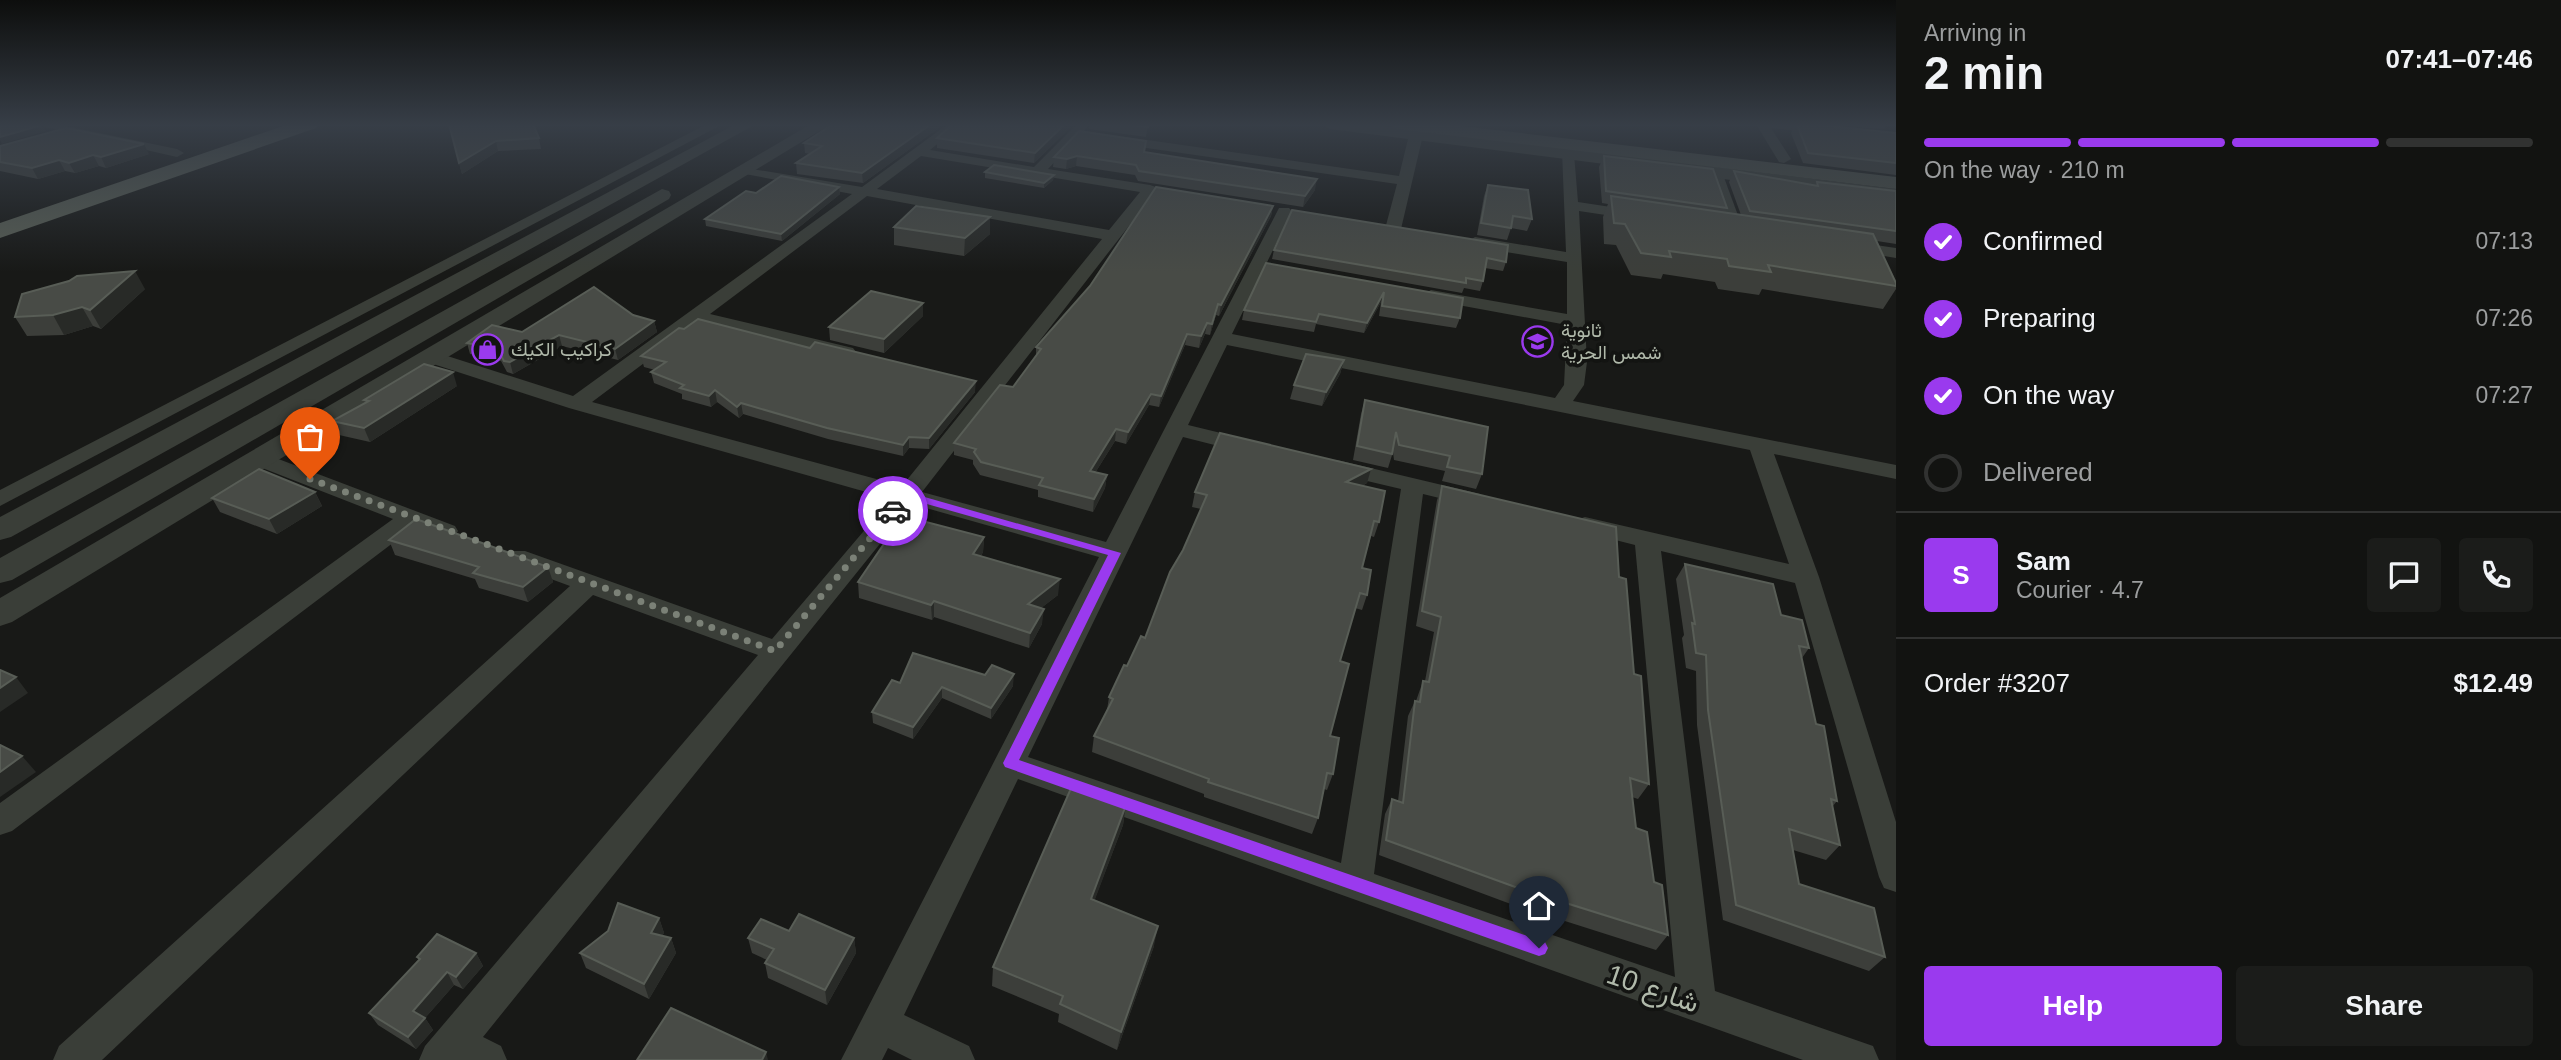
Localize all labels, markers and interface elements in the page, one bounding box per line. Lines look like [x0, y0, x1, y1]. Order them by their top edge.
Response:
text: Arriving in [1924, 20, 2026, 46]
text: 07:41–07:46 [2386, 44, 2533, 74]
text: 2 min [1924, 47, 2044, 99]
text: On the way · 210 m [1924, 157, 2125, 183]
icon: check [1924, 223, 1962, 261]
text: Confirmed [1983, 226, 2103, 256]
text: 07:13 [2475, 228, 2533, 254]
icon: check [1924, 300, 1962, 338]
text: Preparing [1983, 303, 2096, 333]
text: 07:26 [2475, 305, 2533, 331]
place label: ثانوية شمس الحرية [1561, 320, 1662, 364]
school or university icon: ثانوية شمس الحرية [1521, 324, 1555, 358]
shop icon: كراكيب الكيك [471, 332, 505, 366]
place label: كراكيب الكيك [511, 339, 612, 361]
icon: check [1924, 377, 1962, 415]
text: On the way [1983, 380, 2115, 410]
text: 07:27 [2475, 382, 2533, 408]
pin [280, 407, 340, 479]
icon: bag [291, 418, 329, 456]
text: Delivered [1983, 457, 2093, 487]
courier [858, 476, 928, 546]
icon: car [874, 492, 912, 530]
button: chat [2367, 538, 2441, 612]
button: phone [2459, 538, 2533, 612]
text: Sam [2016, 546, 2071, 576]
text: S [1952, 560, 1970, 590]
text: Courier · 4.7 [2016, 577, 2144, 603]
text: Order #3207 [1924, 668, 2070, 698]
text: $12.49 [2453, 668, 2533, 698]
pin [1509, 876, 1569, 948]
icon: home [1520, 887, 1558, 925]
street label: شارع 10 [1602, 958, 1703, 1021]
button: Help [1924, 966, 2222, 1046]
button: Share [2236, 966, 2533, 1046]

